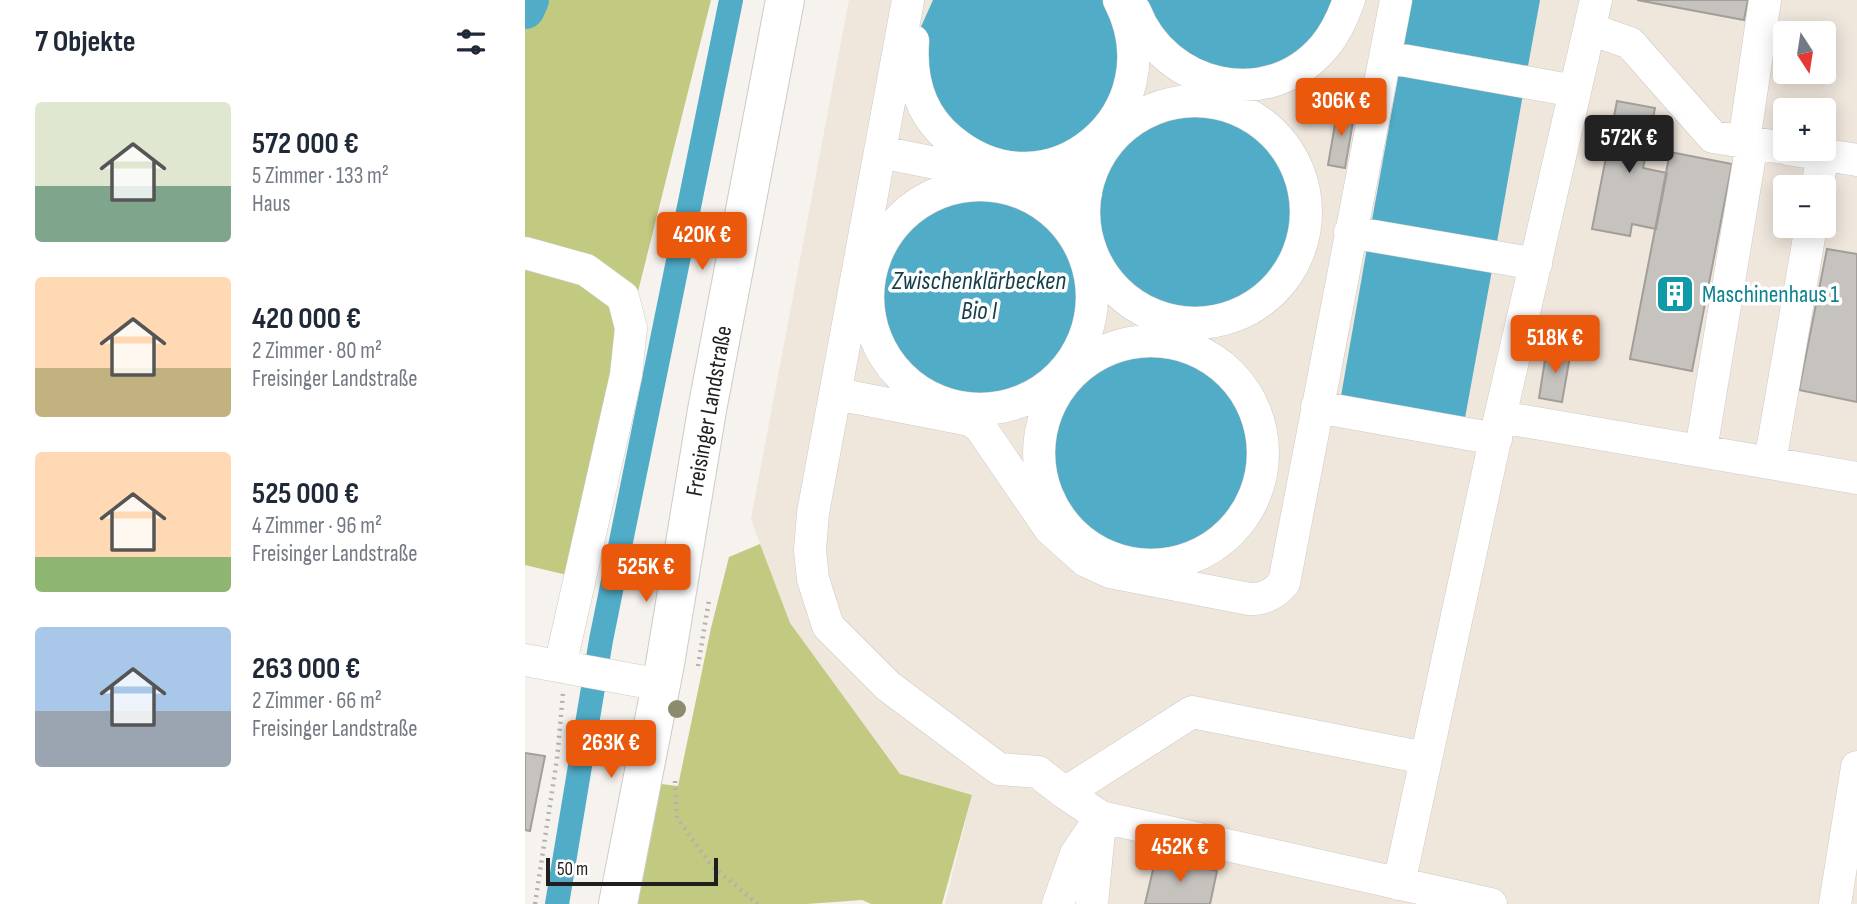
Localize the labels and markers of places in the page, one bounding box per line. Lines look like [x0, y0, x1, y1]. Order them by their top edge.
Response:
pin: 306K € [1284, 78, 1398, 138]
pin: 572K € [1572, 116, 1686, 175]
pin: 420K € [645, 212, 759, 272]
building icon: Maschinenhaus 1 [1654, 273, 1696, 315]
place label: Maschinenhaus 1 [1702, 280, 1840, 309]
pin: 518K € [1498, 316, 1612, 375]
pin: 525K € [589, 544, 703, 604]
pin: 263K € [554, 720, 668, 780]
pin: 452K € [1123, 824, 1237, 884]

